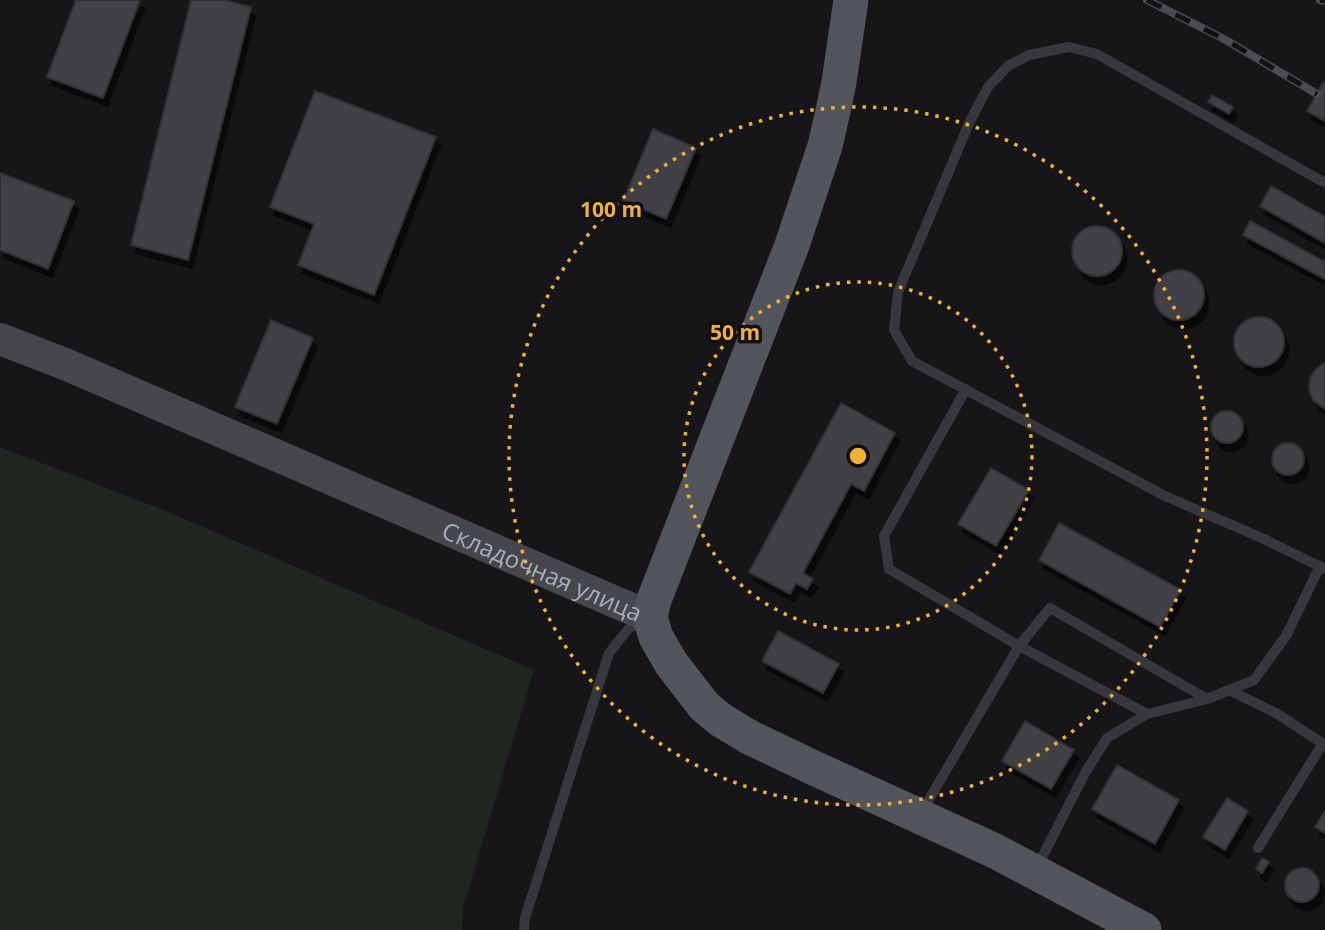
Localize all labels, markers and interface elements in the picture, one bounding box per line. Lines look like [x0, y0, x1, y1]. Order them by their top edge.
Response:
text: 100 m [580, 195, 642, 223]
text: 50 m [710, 318, 760, 346]
centre of rings [846, 444, 870, 468]
street label: Складочная улица [437, 513, 648, 628]

